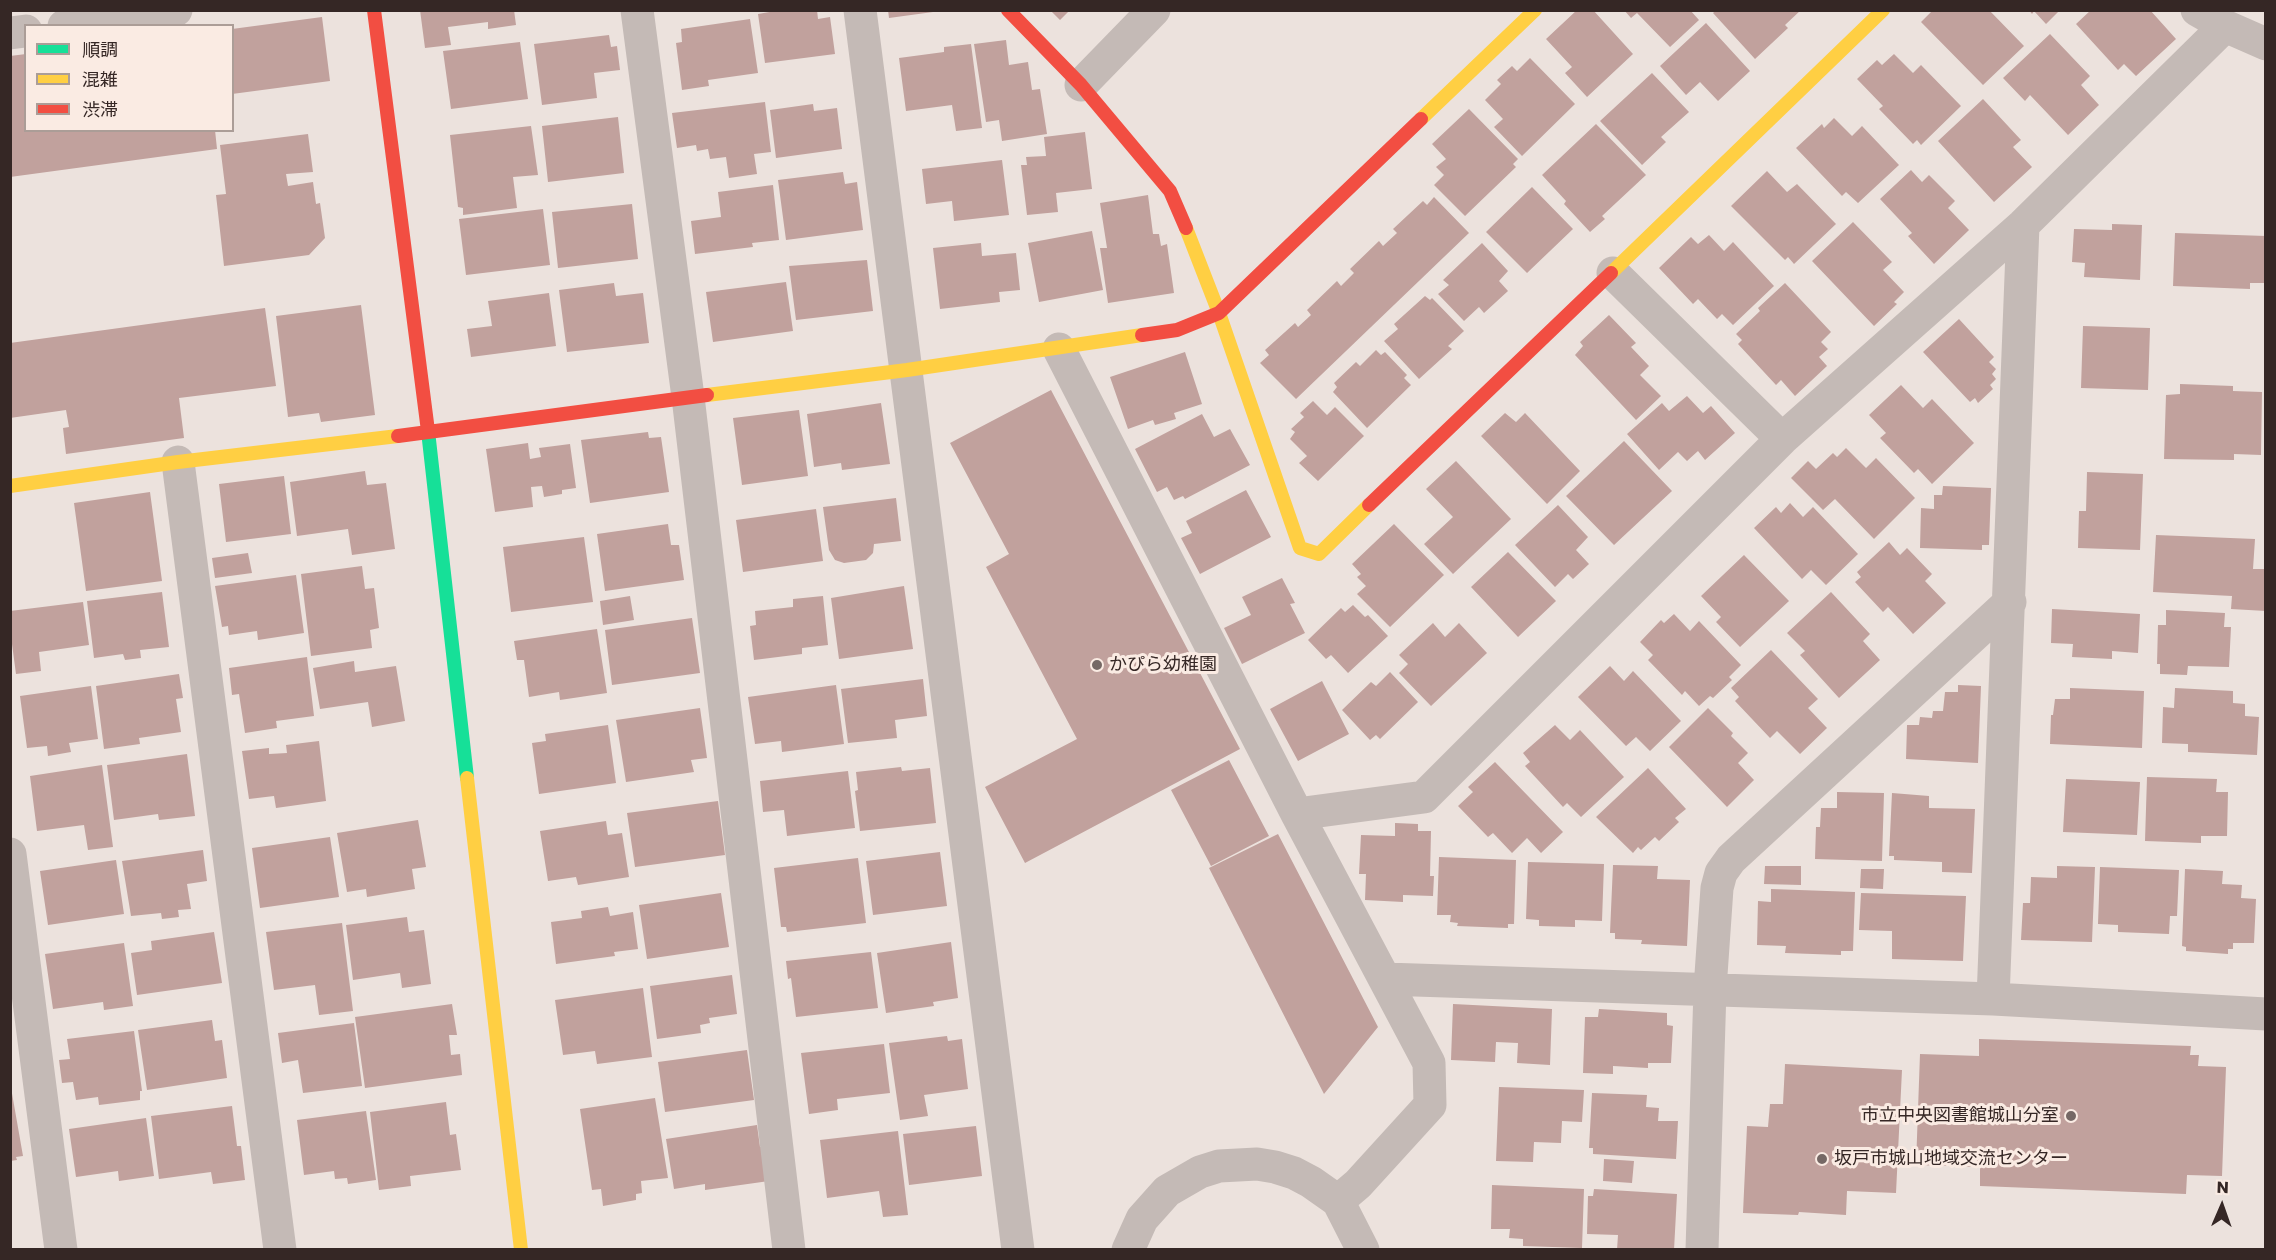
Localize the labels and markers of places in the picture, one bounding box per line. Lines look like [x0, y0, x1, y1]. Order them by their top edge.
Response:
place label: かぴら幼稚園 [1109, 654, 1217, 676]
marker: かぴら幼稚園 [1090, 658, 1104, 672]
place label: 市立中央図書館城山分室 [1861, 1105, 2059, 1127]
marker: 市立中央図書館城山分室 [2064, 1109, 2078, 1123]
place label: 坂戸市城山地域交流センター [1834, 1148, 2068, 1170]
marker: 坂戸市城山地域交流センター [1815, 1152, 1829, 1166]

